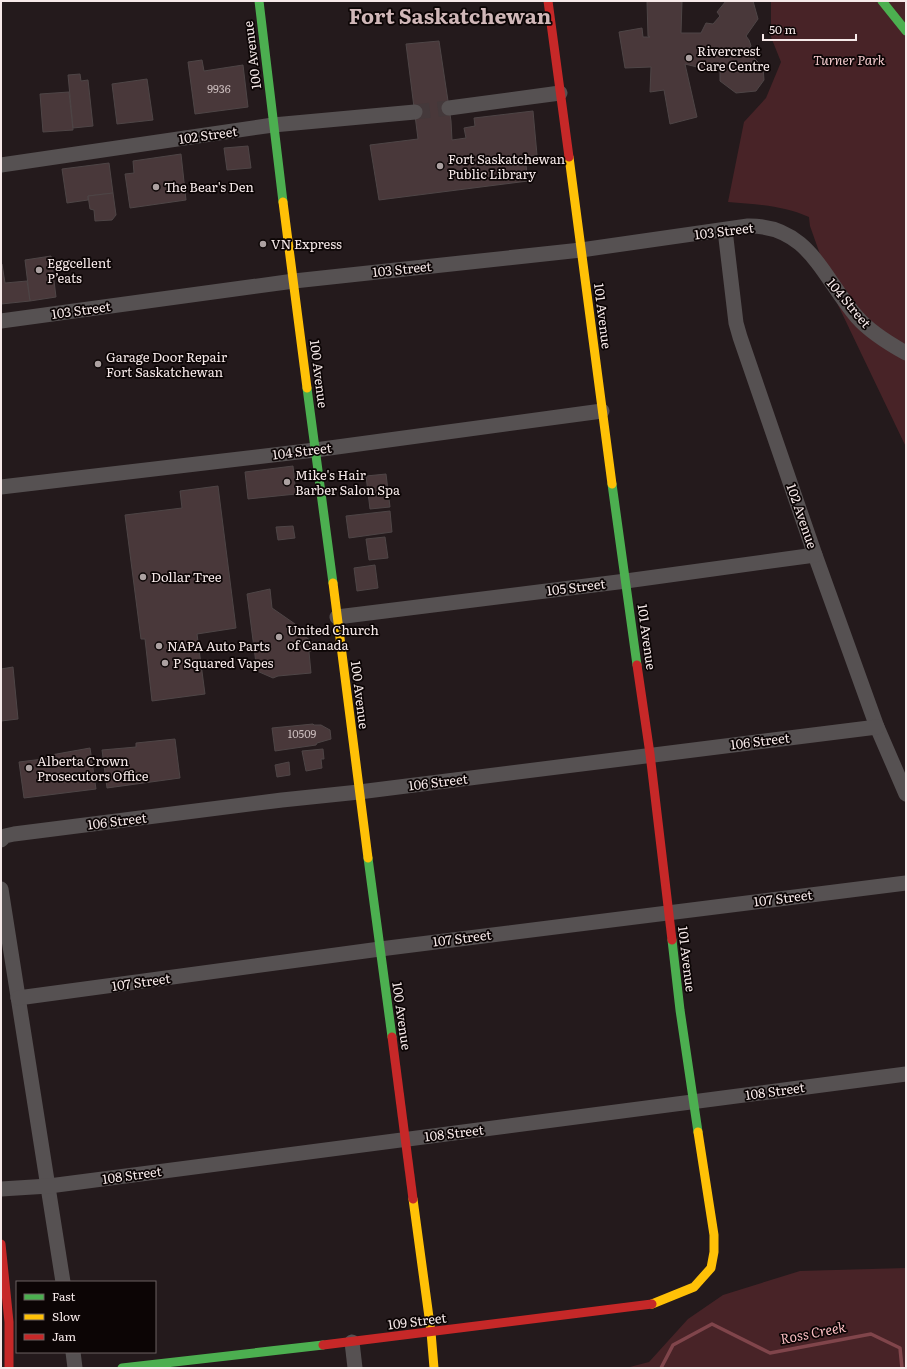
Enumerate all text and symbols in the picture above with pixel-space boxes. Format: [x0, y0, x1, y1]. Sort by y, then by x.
district label: Fort Saskatchewan [349, 0, 552, 30]
scale bar [763, 16, 856, 42]
street label: 100 Avenue [238, 20, 265, 90]
text: 50 m [769, 20, 796, 38]
place label: Rivercrest Care Centre [697, 41, 770, 75]
park label: Turner Park [813, 50, 886, 69]
marker: Rivercrest Care Centre [684, 53, 694, 63]
house number: 9936 [207, 80, 231, 96]
street label: 102 Street [177, 121, 239, 148]
place label: Fort Saskatchewan Public Library [448, 149, 566, 183]
marker: Fort Saskatchewan Public Library [435, 161, 445, 171]
place label: The Bear's Den [164, 177, 254, 196]
marker: The Bear's Den [151, 182, 161, 192]
street label: 103 Street [693, 217, 755, 244]
place label: VN Express [271, 234, 342, 253]
marker: VN Express [258, 239, 268, 249]
place label: Eggcellent P’eats [47, 253, 112, 287]
street label: 103 Street [371, 256, 433, 281]
marker: Eggcellent P’eats [34, 265, 44, 275]
street label: 104 Street [823, 274, 876, 332]
street label: 101 Avenue [590, 282, 617, 350]
street label: 103 Street [50, 296, 112, 323]
street label: 100 Avenue [306, 339, 333, 409]
place label: Garage Door Repair Fort Saskatchewan [106, 347, 228, 381]
marker: Garage Door Repair Fort Saskatchewan [93, 359, 103, 369]
street label: 104 Street [271, 437, 333, 464]
place label: Mike's Hair Barber Salon Spa [295, 465, 400, 499]
marker: Mike's Hair Barber Salon Spa [282, 477, 292, 487]
street label: 102 Avenue [782, 481, 823, 551]
place label: Dollar Tree [151, 567, 222, 586]
marker: Dollar Tree [138, 572, 148, 582]
street label: 105 Street [545, 573, 607, 600]
street label: 101 Avenue [633, 603, 662, 671]
place label: United Church of Canada [287, 620, 379, 654]
marker: United Church of Canada [274, 632, 284, 642]
place label: NAPA Auto Parts [167, 636, 270, 655]
marker: NAPA Auto Parts [154, 641, 164, 651]
place label: P Squared Vapes [173, 653, 273, 672]
marker: P Squared Vapes [160, 658, 170, 668]
street label: 100 Avenue [347, 660, 374, 730]
house number: 10509 [288, 725, 317, 741]
street label: 106 Street [729, 727, 791, 754]
place label: Alberta Crown Prosecutors Office [37, 751, 149, 785]
marker: Alberta Crown Prosecutors Office [24, 763, 34, 773]
street label: 106 Street [407, 768, 469, 795]
street label: 106 Street [86, 807, 148, 834]
street label: 107 Street [752, 884, 814, 911]
street label: 107 Street [431, 924, 493, 951]
street label: 101 Avenue [674, 925, 701, 993]
street label: 107 Street [110, 968, 172, 995]
street label: 100 Avenue [388, 981, 417, 1051]
street label: 108 Street [744, 1077, 807, 1104]
street label: 108 Street [423, 1119, 485, 1146]
street label: 108 Street [101, 1161, 164, 1188]
legend [16, 1281, 156, 1353]
text: Fast [52, 1287, 76, 1305]
text: Slow [52, 1307, 81, 1325]
street label: 109 Street [386, 1307, 448, 1334]
water label: Ross Creek [778, 1316, 848, 1348]
text: Jam [52, 1327, 77, 1345]

